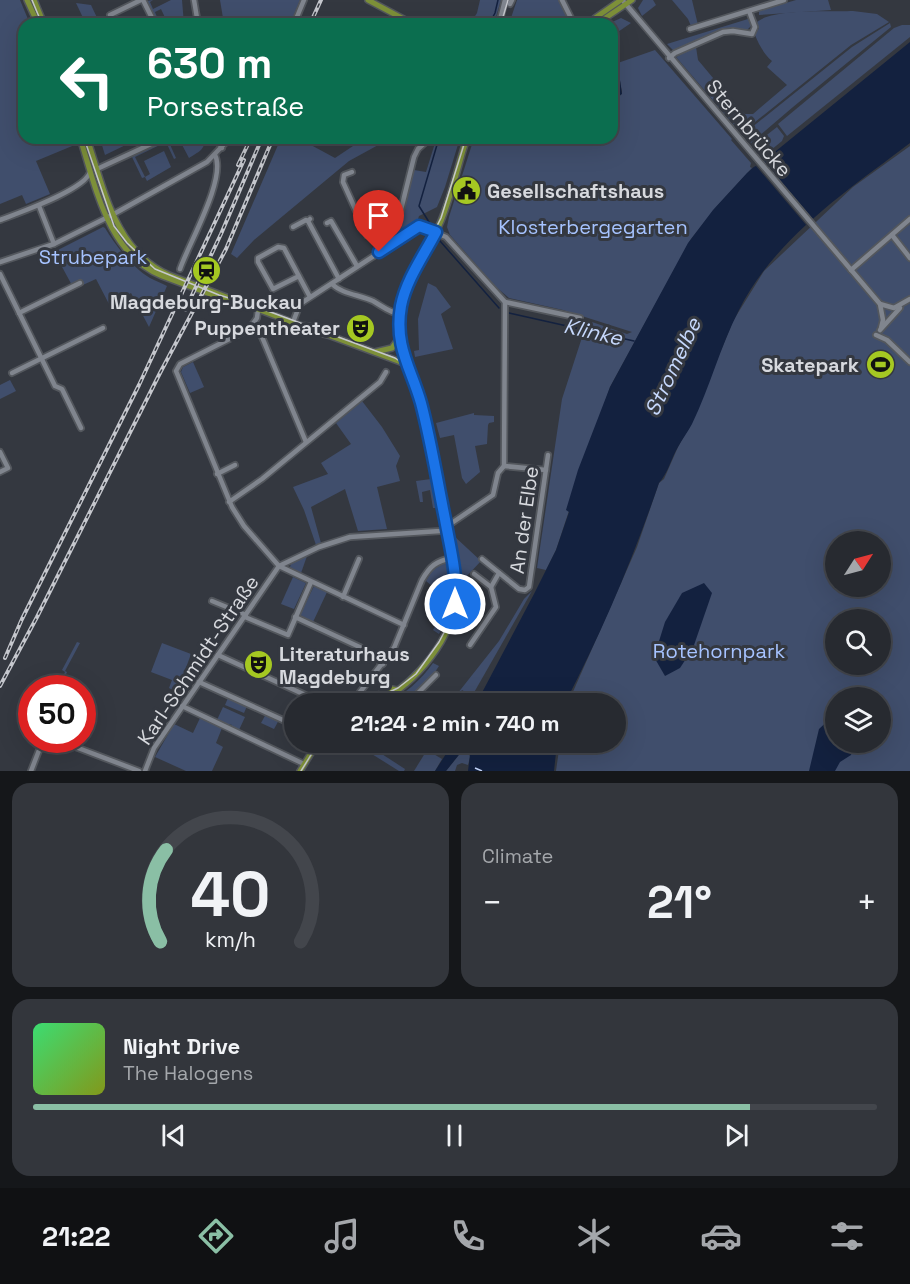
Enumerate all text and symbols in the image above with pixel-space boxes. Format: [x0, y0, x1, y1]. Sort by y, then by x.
text: 630 m [147, 37, 272, 90]
icon: left [48, 42, 126, 120]
street label: Sternbrücke [701, 74, 797, 182]
text: Porsestraße [147, 89, 304, 124]
public building icon: Gesellschaftshaus [450, 175, 482, 207]
place label: Gesellschaftshaus [487, 178, 664, 204]
pin [353, 190, 404, 252]
icon: arrive [362, 199, 395, 232]
park label: Klosterbergegarten [498, 214, 688, 240]
park label: Strubepark [39, 244, 148, 270]
station icon: Magdeburg-Buckau [190, 255, 222, 287]
place label: Magdeburg-Buckau [110, 289, 302, 315]
theatre icon: Puppentheater [345, 312, 377, 344]
water label: Klinke [561, 312, 626, 352]
water label: Stromelbe [638, 312, 708, 420]
place label: Puppentheater [194, 315, 340, 341]
sports icon: Skatepark [864, 349, 896, 381]
place label: Skatepark [761, 352, 859, 378]
street label: An der Elbe [504, 465, 544, 575]
north arrow [825, 531, 891, 597]
map controls [825, 531, 891, 753]
street label: Karl-Schmidt-Straße [132, 570, 264, 750]
position arrow [423, 572, 487, 636]
button: search [825, 609, 891, 675]
park label: Rotehornpark [653, 638, 785, 664]
place label: Literaturhaus Magdeburg [279, 641, 410, 690]
theatre icon: Literaturhaus Magdeburg [242, 649, 274, 681]
speed limit sign: 50 [18, 675, 96, 753]
button: layers [825, 687, 891, 753]
text: 21:24 · 2 min · 740 m [351, 709, 559, 737]
text: Climate [482, 843, 553, 869]
text: 40 [190, 855, 271, 934]
text: 21° [647, 874, 712, 931]
text: − [482, 882, 502, 924]
text: + [857, 882, 877, 924]
text: km/h [205, 926, 256, 953]
text: Night Drive [123, 1032, 240, 1060]
text: The Halogens [123, 1060, 253, 1086]
icon: previous [157, 1119, 190, 1152]
icon: pause [438, 1119, 471, 1152]
icon: next [720, 1119, 753, 1152]
icon: directions [195, 1215, 237, 1257]
icon: music [321, 1215, 363, 1257]
icon: phone [447, 1215, 489, 1257]
icon: climate [573, 1215, 615, 1257]
icon: car [700, 1215, 742, 1257]
icon: filters [826, 1215, 868, 1257]
text: 21:22 [42, 1219, 110, 1254]

